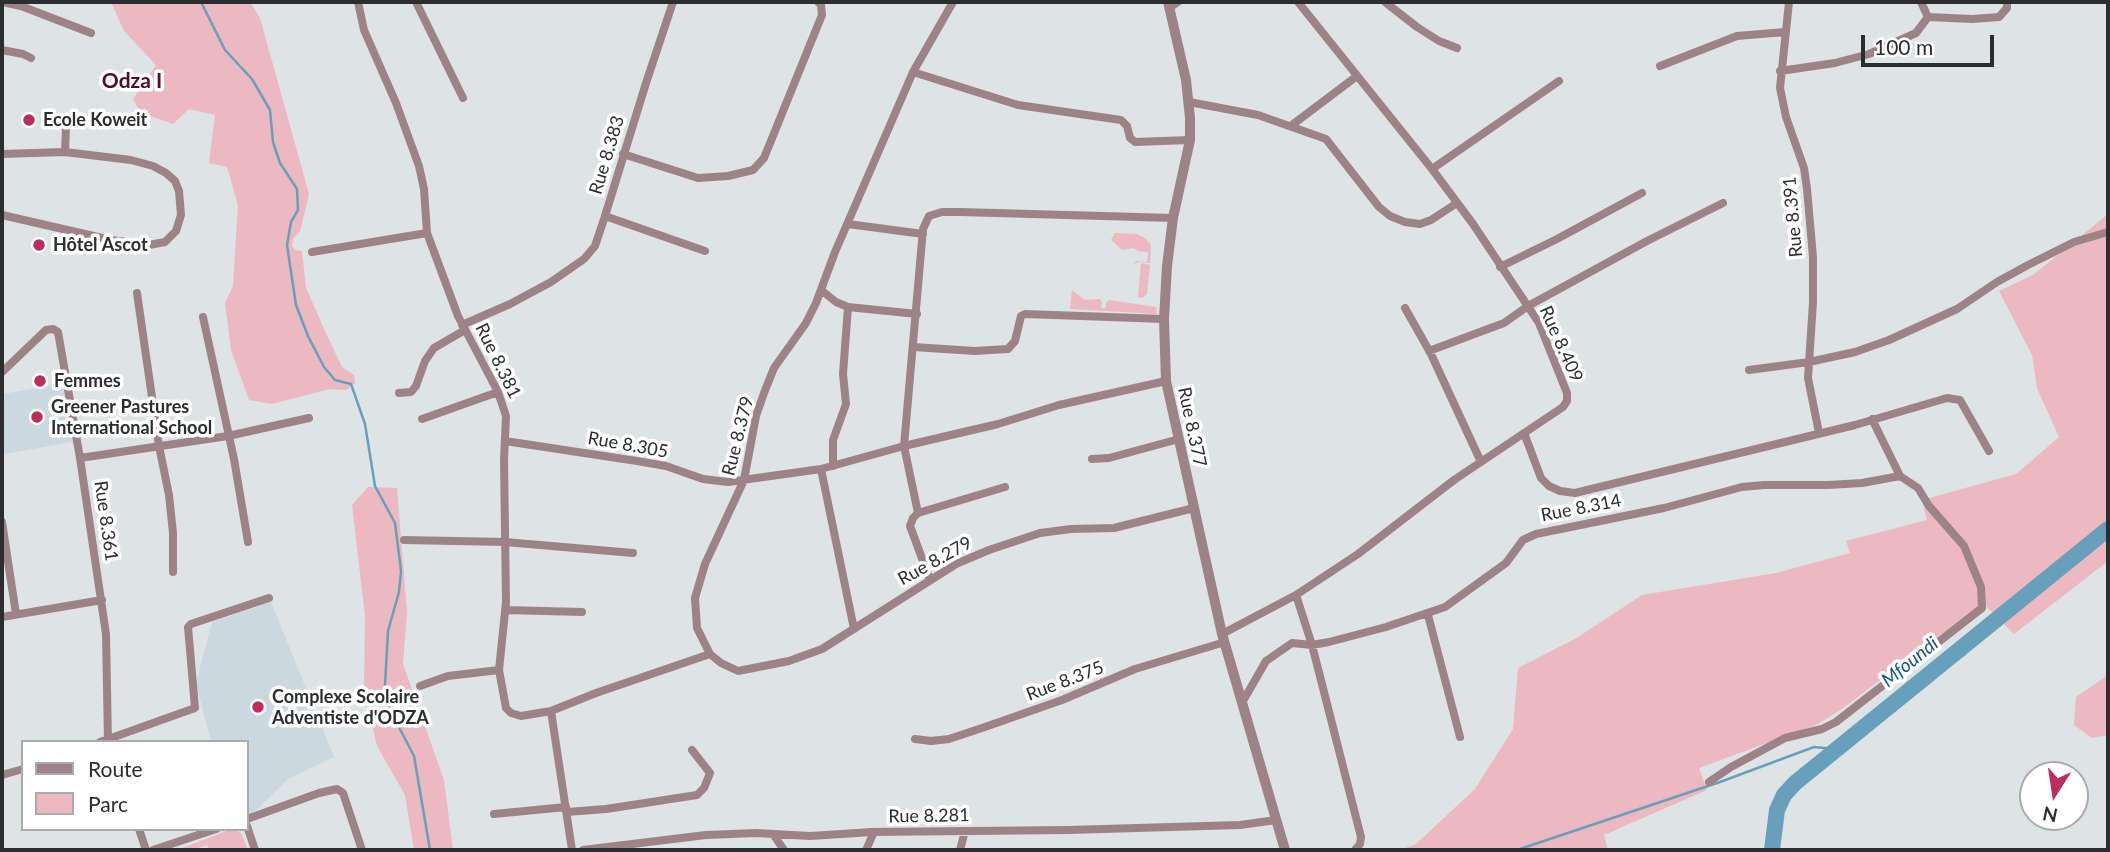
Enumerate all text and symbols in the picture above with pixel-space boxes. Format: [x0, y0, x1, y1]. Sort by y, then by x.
scale bar [1865, 21, 1998, 65]
text: 100 m [1874, 34, 1933, 59]
district label: Odza I [102, 68, 162, 94]
place label: Ecole Koweit [43, 109, 147, 131]
marker: Ecole Koweit [21, 112, 37, 128]
street label: Rue 8.383 [585, 113, 629, 197]
street label: Rue 8.391 [1779, 176, 1807, 258]
place label: Hôtel Ascot [53, 234, 148, 256]
marker: Hôtel Ascot [31, 237, 47, 253]
street label: Rue 8.409 [1535, 303, 1587, 385]
street label: Rue 8.381 [471, 320, 525, 402]
place label: Femmes [54, 370, 121, 392]
marker: Femmes [32, 373, 48, 389]
street label: Rue 8.377 [1173, 385, 1211, 469]
street label: Rue 8.379 [718, 394, 758, 478]
place label: Greener Pastures International School [51, 396, 212, 438]
marker: Greener Pastures International School [29, 409, 45, 425]
street label: Rue 8.305 [586, 427, 670, 463]
street label: Rue 8.361 [90, 479, 122, 563]
street label: Rue 8.314 [1539, 490, 1623, 526]
street label: Rue 8.279 [894, 532, 976, 590]
water label: Mfoundi [1877, 632, 1943, 692]
street label: Rue 8.375 [1023, 656, 1107, 706]
place label: Complexe Scolaire Adventiste d'ODZA [272, 686, 429, 728]
marker: Complexe Scolaire Adventiste d'ODZA [250, 699, 266, 715]
legend [21, 740, 248, 831]
text: Route [88, 756, 143, 781]
north arrow [2019, 761, 2089, 831]
text: Parc [88, 791, 128, 816]
text: N [2040, 802, 2060, 828]
street label: Rue 8.281 [888, 804, 970, 828]

